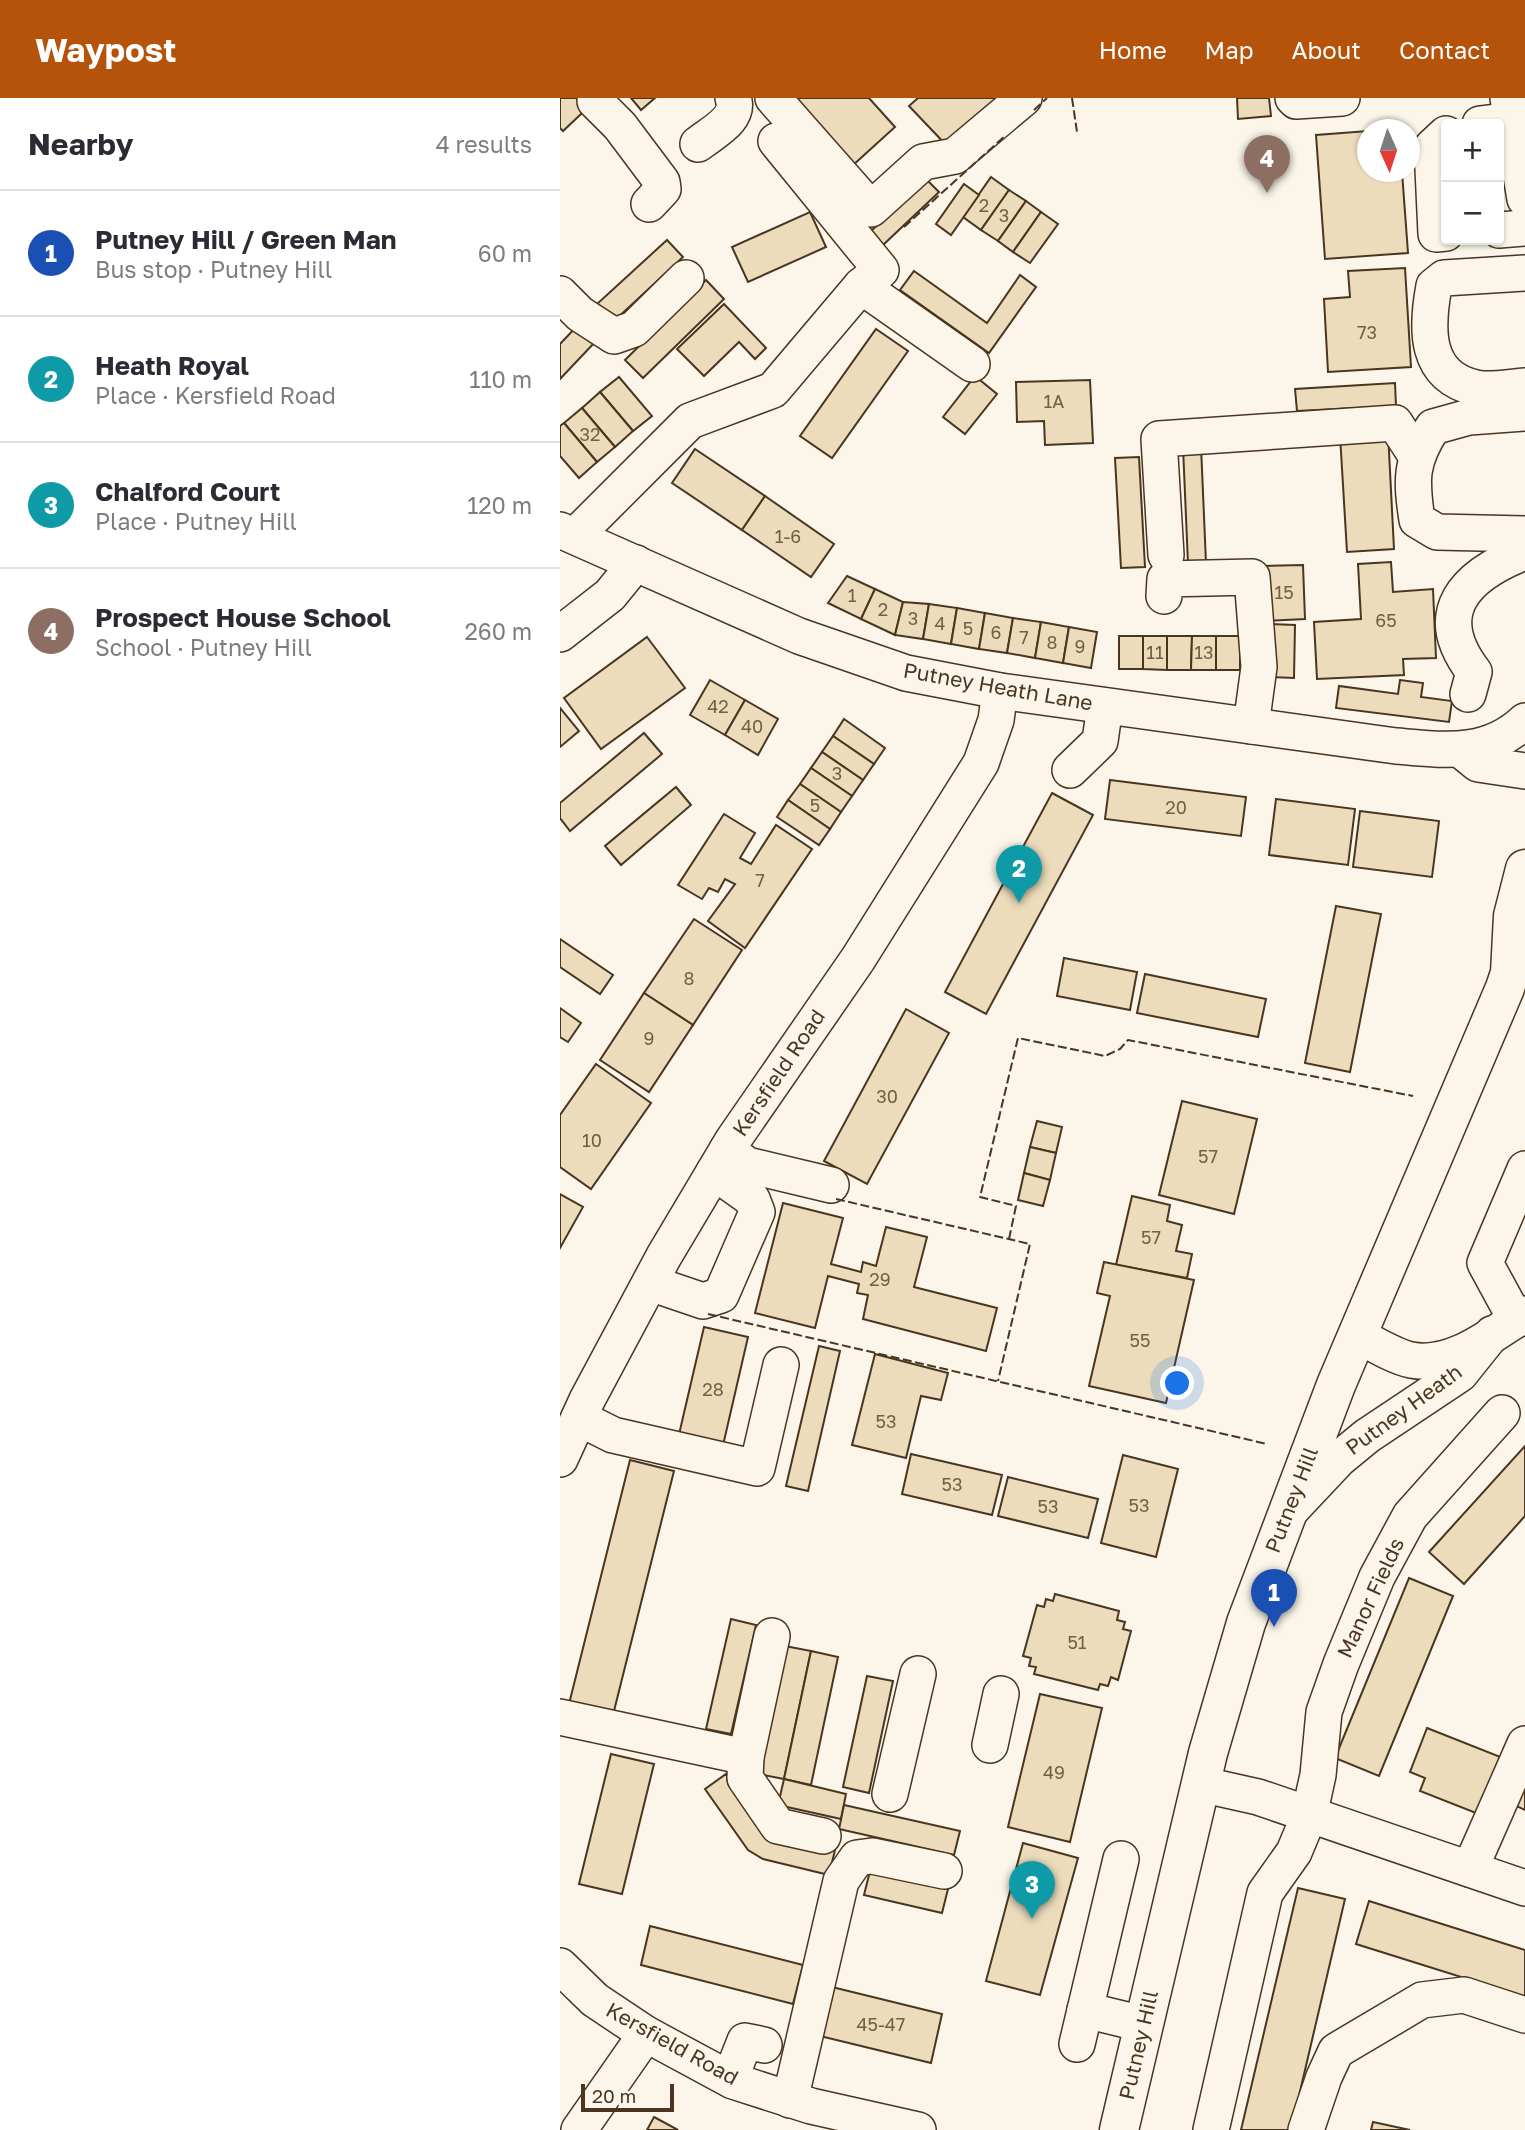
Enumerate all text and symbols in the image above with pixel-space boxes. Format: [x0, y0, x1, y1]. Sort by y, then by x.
text: Waypost [35, 30, 176, 69]
text: Home [1099, 35, 1167, 64]
text: Map [1205, 35, 1254, 64]
text: About [1292, 35, 1361, 64]
text: Contact [1399, 35, 1490, 64]
north arrow [1357, 119, 1420, 182]
map controls [1441, 119, 1504, 245]
button: + [1441, 119, 1504, 182]
text: Nearby [28, 126, 133, 162]
text: 4 results [436, 130, 532, 158]
pin: 4 [1244, 135, 1290, 193]
button: − [1441, 182, 1504, 245]
house number: 2 [979, 194, 989, 216]
house number: 3 [999, 204, 1009, 226]
text: Putney Hill / Green Man [95, 224, 396, 255]
text: 1 [45, 239, 57, 267]
text: 60 m [478, 239, 532, 267]
text: Bus stop · Putney Hill [95, 255, 332, 283]
house number: 73 [1357, 321, 1377, 343]
text: Heath Royal [95, 350, 249, 381]
text: 2 [44, 365, 58, 393]
text: 110 m [469, 365, 532, 393]
text: Place · Kersfield Road [95, 381, 336, 409]
house number: 1A [1044, 390, 1064, 412]
house number: 32 [580, 423, 600, 445]
text: Chalford Court [95, 476, 280, 507]
text: 3 [44, 491, 58, 519]
text: 120 m [467, 491, 532, 519]
text: Place · Putney Hill [95, 507, 297, 535]
house number: 1-6 [775, 525, 801, 547]
house number: 15 [1274, 581, 1294, 603]
house number: 1 [848, 584, 857, 606]
house number: 2 [878, 598, 888, 620]
text: Prospect House School [95, 602, 391, 633]
house number: 3 [908, 607, 918, 629]
house number: 65 [1375, 609, 1397, 631]
house number: 4 [935, 612, 946, 634]
text: 4 [44, 617, 58, 645]
text: 260 m [464, 617, 532, 645]
house number: 5 [963, 617, 973, 639]
house number: 6 [991, 621, 1001, 643]
house number: 7 [1019, 626, 1029, 648]
house number: 8 [1047, 631, 1057, 653]
text: School · Putney Hill [95, 633, 312, 661]
house number: 9 [1075, 635, 1085, 657]
house number: 11 [1146, 641, 1164, 663]
house number: 13 [1194, 641, 1214, 663]
street label: Putney Heath Lane [901, 657, 1095, 715]
house number: 42 [707, 695, 729, 717]
house number: 40 [741, 715, 763, 737]
house number: 3 [832, 762, 842, 784]
house number: 5 [810, 794, 820, 816]
house number: 20 [1165, 796, 1187, 818]
pin: 2 [996, 845, 1042, 903]
house number: 7 [755, 869, 765, 891]
house number: 8 [684, 967, 694, 989]
street label: Kersfield Road [726, 1004, 830, 1141]
house number: 9 [644, 1027, 654, 1049]
house number: 30 [876, 1085, 898, 1107]
house number: 10 [582, 1129, 602, 1151]
house number: 57 [1198, 1145, 1218, 1167]
house number: 57 [1141, 1226, 1161, 1248]
house number: 29 [869, 1268, 891, 1290]
house number: 55 [1130, 1329, 1150, 1351]
street label: Putney Heath [1340, 1358, 1467, 1460]
your location [1160, 1366, 1194, 1400]
house number: 28 [702, 1378, 724, 1400]
house number: 53 [876, 1410, 896, 1432]
street label: Putney Hill [1259, 1443, 1323, 1556]
house number: 53 [942, 1473, 962, 1495]
house number: 53 [1129, 1494, 1149, 1516]
house number: 53 [1038, 1495, 1058, 1517]
street label: Manor Fields [1331, 1533, 1409, 1662]
pin: 1 [1251, 1569, 1297, 1627]
house number: 51 [1067, 1631, 1087, 1653]
house number: 49 [1043, 1761, 1065, 1783]
pin: 3 [1009, 1861, 1055, 1919]
street label: Putney Hill [1113, 1987, 1163, 2102]
street label: Kersfield Road [602, 1996, 743, 2090]
house number: 45-47 [857, 2013, 905, 2035]
scale bar [581, 2081, 674, 2113]
text: 20 m [592, 2084, 636, 2107]

